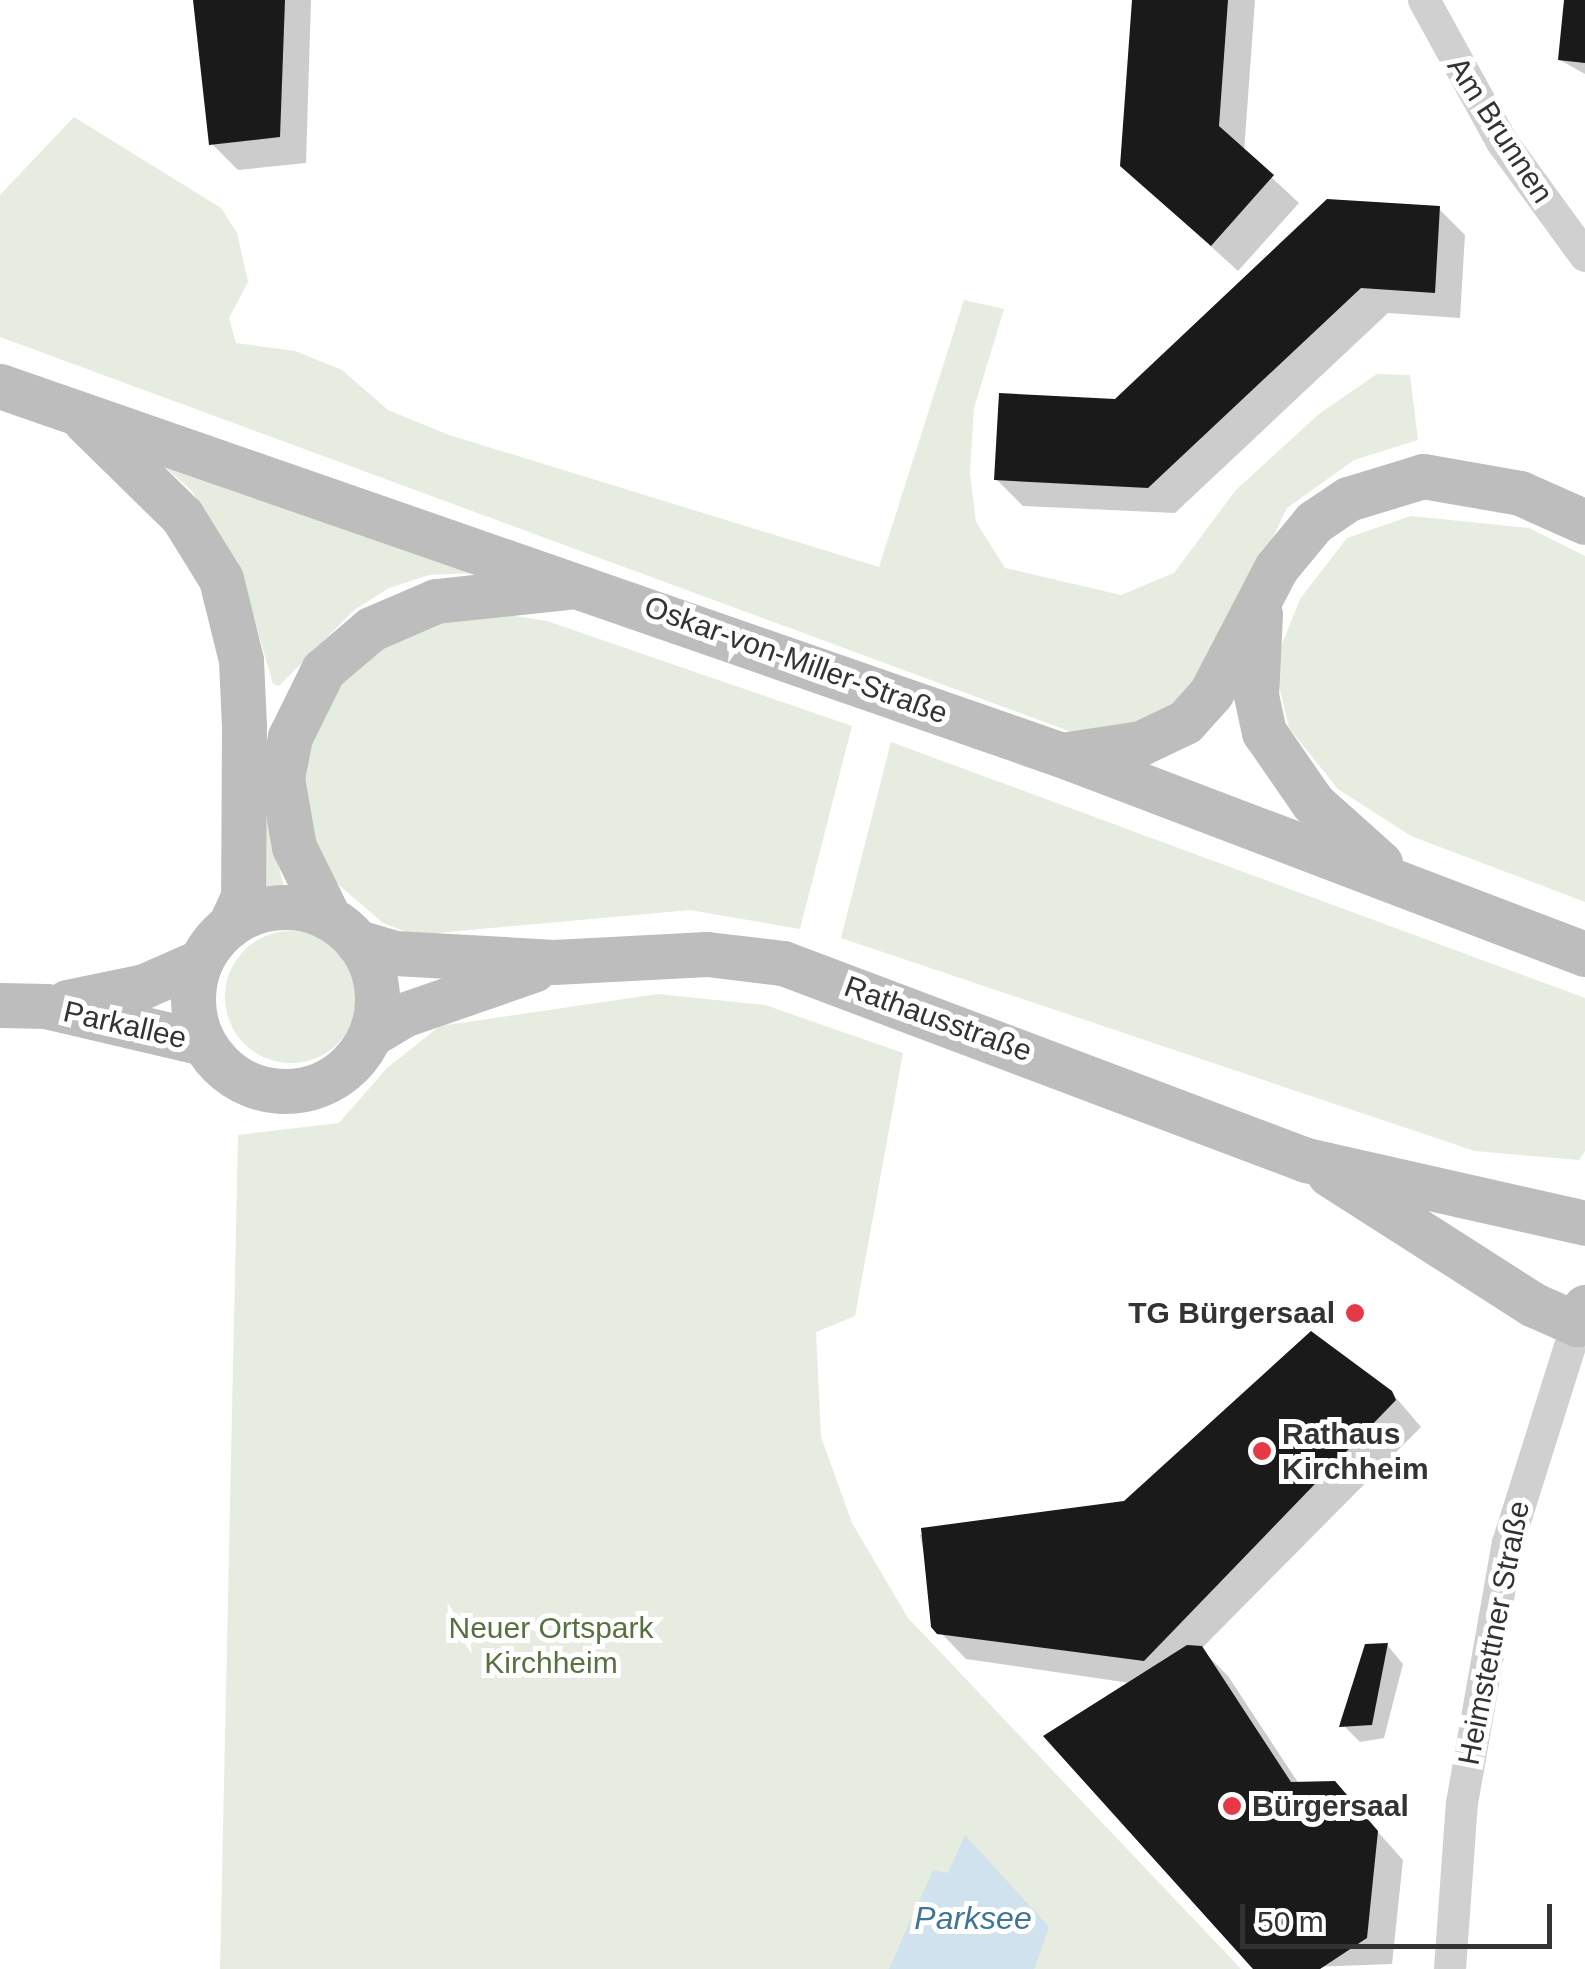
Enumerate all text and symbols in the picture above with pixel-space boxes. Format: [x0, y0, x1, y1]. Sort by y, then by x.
street label: Am Brunnen [1439, 50, 1561, 210]
street label: Oskar-von-Miller-Straße [639, 588, 953, 732]
street label: Rathausstraße [839, 968, 1037, 1070]
street label: Parkallee [60, 993, 190, 1057]
place label: TG Bürgersaal [1128, 1295, 1335, 1331]
marker: TG Bürgersaal [1344, 1302, 1366, 1324]
place label: Rathaus Kirchheim [1282, 1416, 1429, 1486]
marker: Rathaus Kirchheim [1251, 1440, 1273, 1462]
street label: Heimstettner Straße [1451, 1498, 1537, 1768]
park label: Neuer Ortspark Kirchheim [448, 1610, 654, 1680]
place label: Bürgersaal [1252, 1788, 1409, 1824]
marker: Bürgersaal [1221, 1795, 1243, 1817]
scale bar [1245, 1884, 1558, 1946]
water label: Parksee [914, 1899, 1032, 1937]
text: 50 m [1257, 1905, 1324, 1938]

